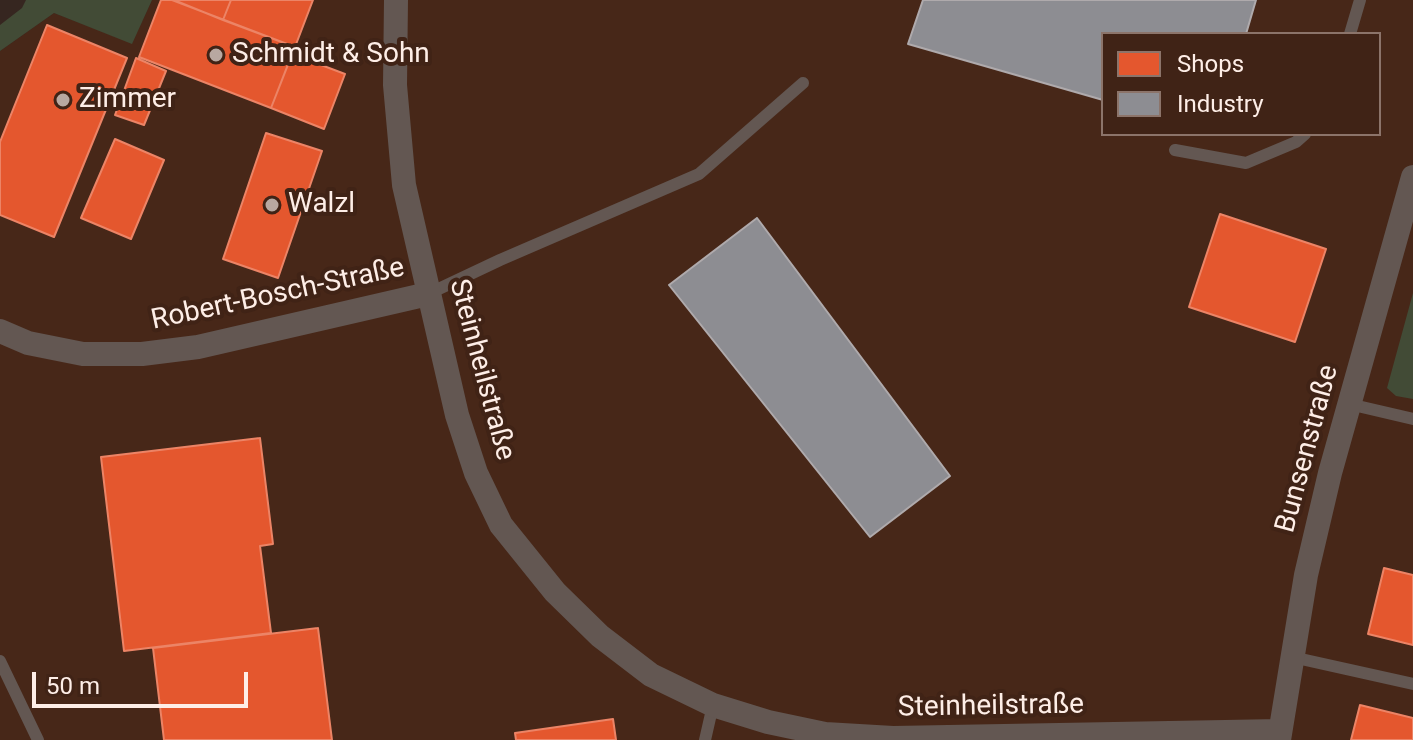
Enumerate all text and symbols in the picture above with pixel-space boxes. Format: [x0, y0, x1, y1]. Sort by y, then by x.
legend [1101, 32, 1381, 136]
place label: Schmidt & Sohn [232, 38, 430, 72]
marker: Schmidt & Sohn [207, 46, 225, 64]
text: Shops [1177, 50, 1244, 78]
place label: Zimmer [79, 83, 176, 117]
text: Industry [1177, 90, 1263, 118]
marker: Zimmer [54, 91, 72, 109]
place label: Walzl [288, 188, 355, 222]
marker: Walzl [263, 196, 281, 214]
street label: Robert-Bosch-Straße [148, 252, 408, 338]
street label: Steinheilstraße [441, 276, 521, 464]
street label: Bunsenstraße [1269, 361, 1347, 537]
scale bar [36, 656, 252, 706]
text: 50 m [46, 672, 100, 700]
street label: Steinheilstraße [898, 689, 1084, 725]

